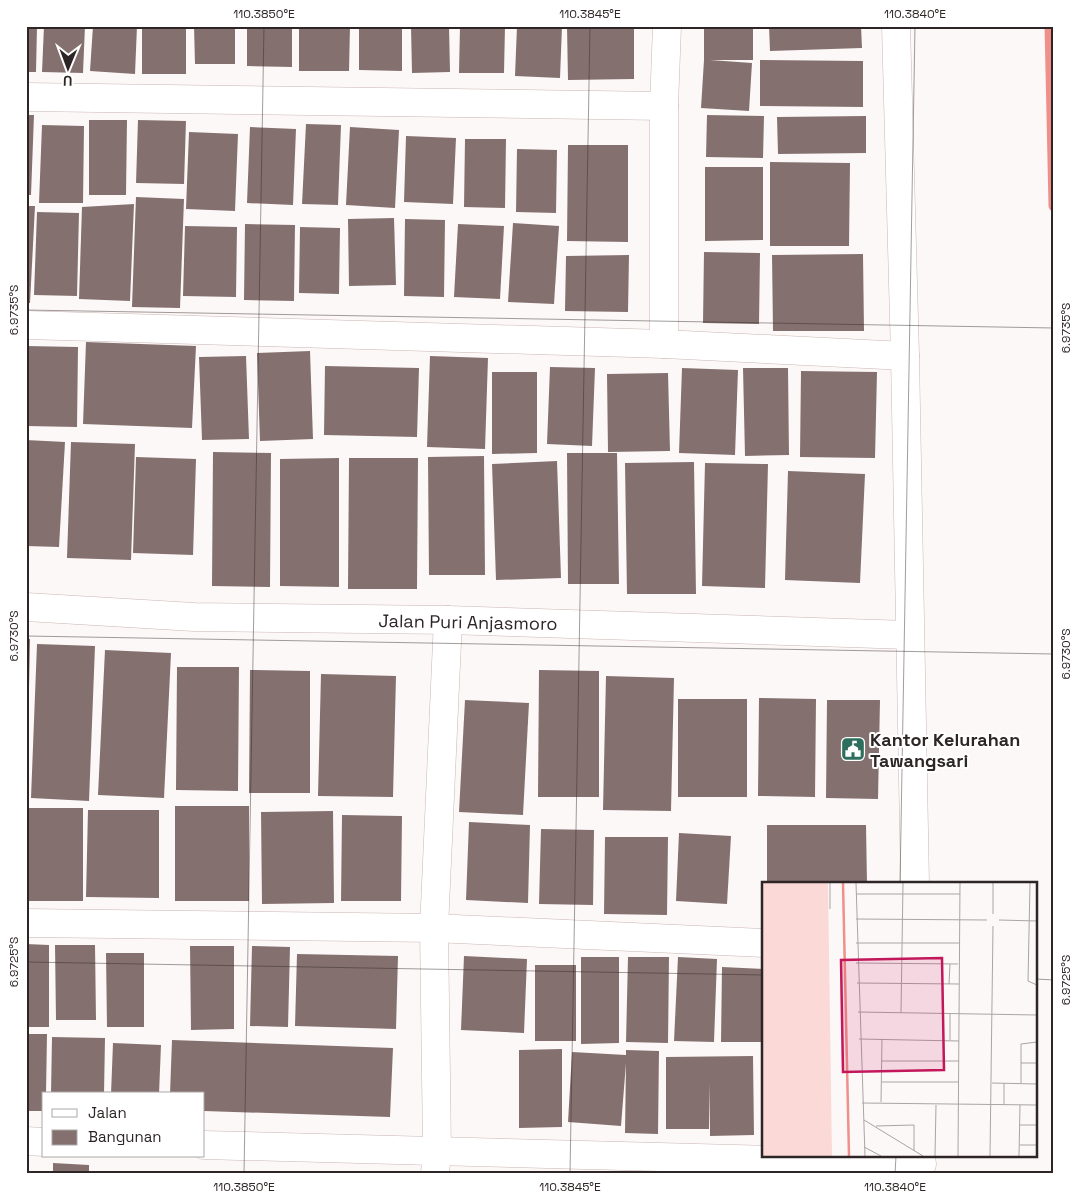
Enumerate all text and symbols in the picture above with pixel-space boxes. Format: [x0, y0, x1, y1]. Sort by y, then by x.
text: 110.3850°E [233, 6, 295, 22]
text: 110.3845°E [559, 6, 621, 22]
text: 110.3840°E [884, 6, 946, 22]
north arrow [42, 42, 92, 92]
text: U [63, 72, 73, 90]
text: 6.9735°S [6, 285, 22, 335]
text: 6.9735°S [1058, 303, 1074, 353]
street label: Jalan Puri Anjasmoro [378, 609, 558, 635]
text: 6.9730°S [6, 610, 22, 662]
text: 6.9730°S [1058, 628, 1074, 680]
place label: Kantor Kelurahan Tawangsari [870, 728, 1020, 772]
public building icon: Kantor Kelurahan Tawangsari [840, 736, 866, 762]
inset map [762, 882, 1038, 1158]
text: 6.9725°S [6, 937, 22, 987]
text: 6.9725°S [1058, 955, 1074, 1005]
legend [42, 1092, 205, 1158]
text: Jalan [88, 1103, 127, 1122]
text: Bangunan [88, 1127, 162, 1146]
text: 110.3850°E [213, 1179, 275, 1195]
text: 110.3845°E [539, 1179, 601, 1195]
text: 110.3840°E [864, 1179, 926, 1195]

